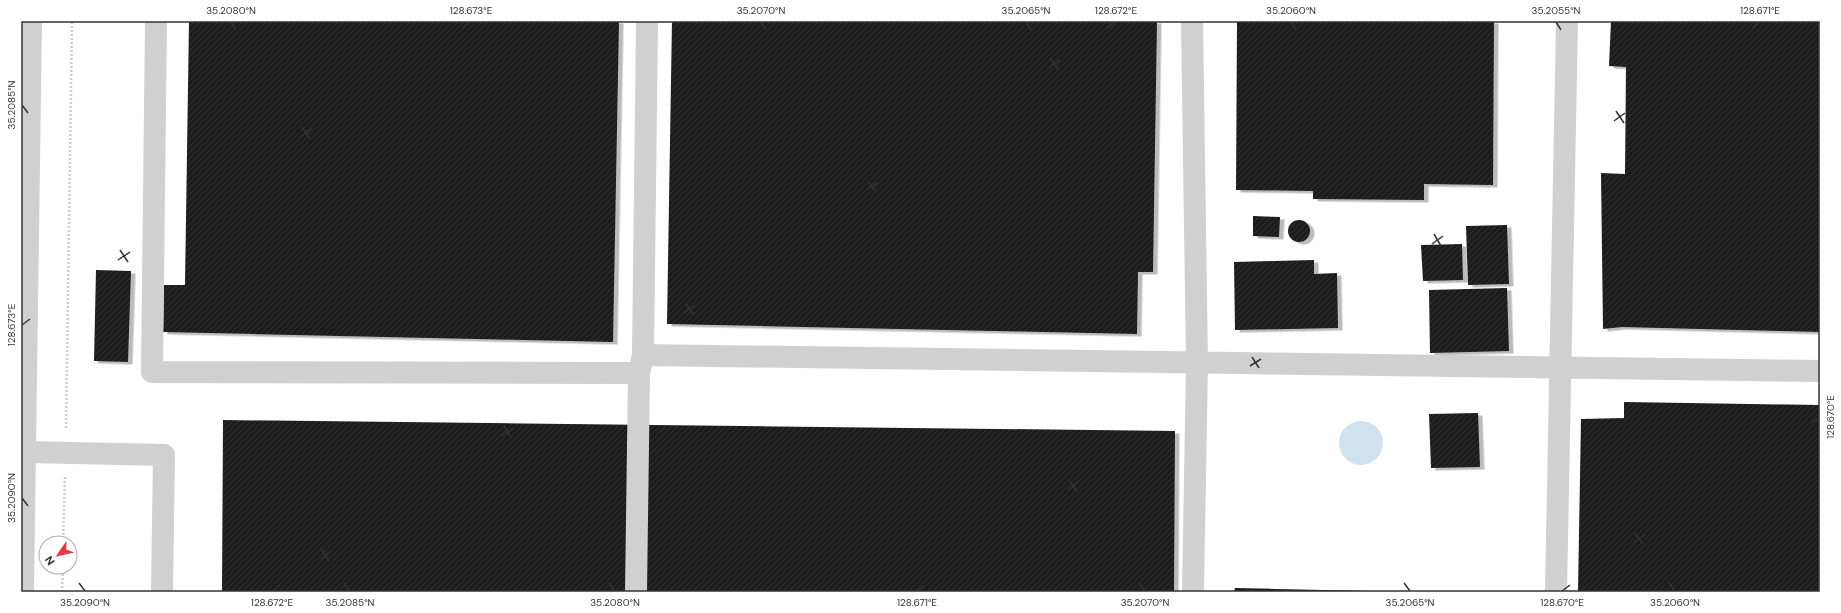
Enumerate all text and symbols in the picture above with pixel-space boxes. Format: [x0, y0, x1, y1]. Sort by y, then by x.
text: 35.2080°N [206, 4, 256, 17]
text: 128.673°E [450, 4, 493, 17]
text: 35.2070°N [737, 4, 785, 17]
text: 35.2065°N [1001, 4, 1051, 17]
text: 128.672°E [1095, 4, 1138, 17]
text: 35.2060°N [1266, 4, 1316, 17]
text: 35.2055°N [1531, 4, 1581, 17]
text: 128.671°E [1740, 4, 1780, 17]
text: 35.2085°N [5, 80, 18, 130]
text: 128.673°E [5, 303, 18, 346]
text: 128.670°E [1824, 395, 1837, 439]
text: 35.2090°N [5, 473, 18, 523]
north arrow [38, 535, 78, 575]
text: N [42, 553, 58, 568]
text: 35.2090°N [60, 596, 110, 609]
text: 128.672°E [251, 596, 294, 609]
text: 35.2085°N [325, 596, 375, 609]
text: 35.2080°N [590, 596, 640, 609]
text: 128.671°E [897, 596, 937, 609]
text: 35.2070°N [1121, 596, 1169, 609]
text: 35.2065°N [1385, 596, 1435, 609]
text: 128.670°E [1540, 596, 1584, 609]
text: 35.2060°N [1650, 596, 1700, 609]

